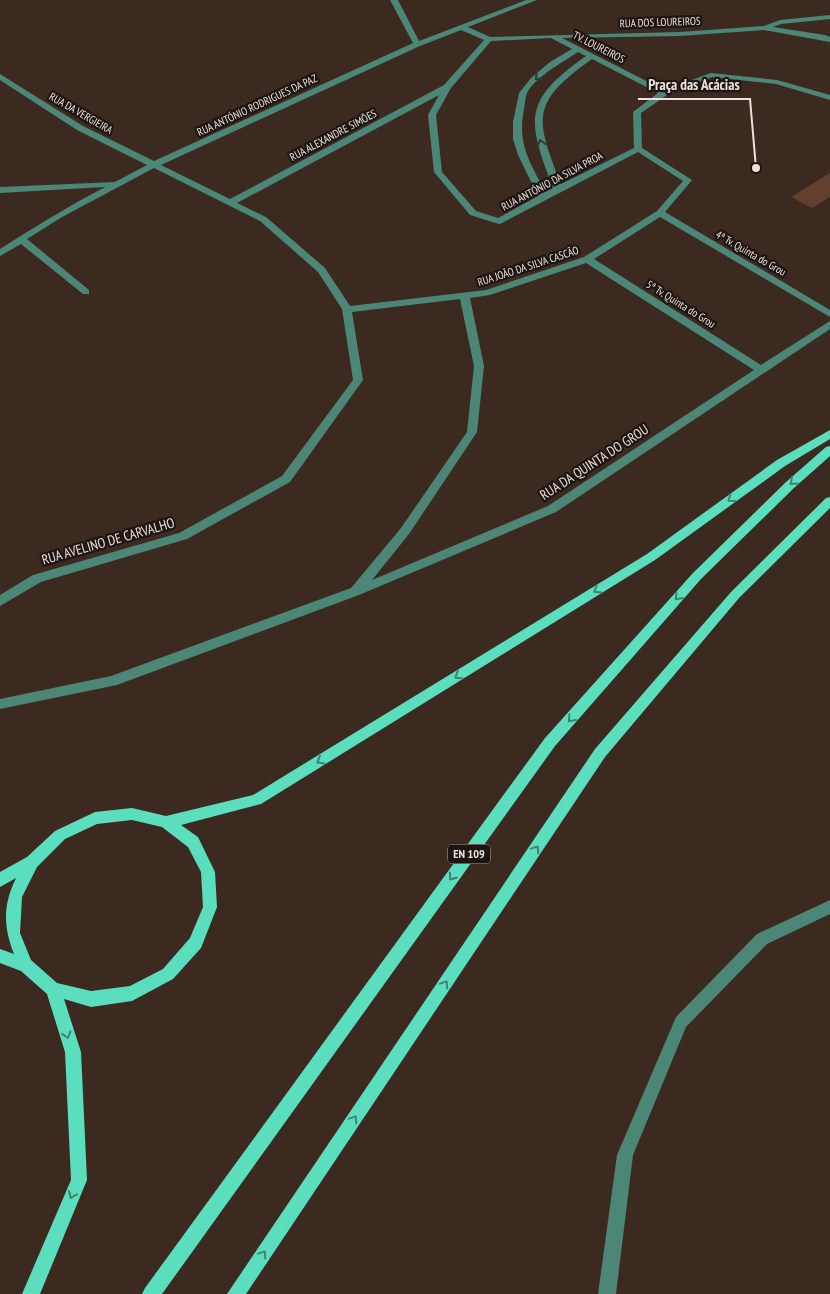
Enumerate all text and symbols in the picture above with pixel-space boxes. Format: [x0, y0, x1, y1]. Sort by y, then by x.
street label: RUA DOS LOUREIROS [619, 14, 701, 30]
street label: TV. LOUREIROS [571, 28, 628, 66]
callout: Praça das Acácias [638, 69, 750, 99]
street label: RUA ANTÓNIO RODRIGUES DA PAZ [195, 71, 319, 139]
one-way arrow [535, 71, 544, 80]
text: Praça das Acácias [648, 75, 740, 94]
street label: RUA DA VERGIEIRA [47, 89, 116, 137]
street label: RUA ALEXANDRE SIMÕES [287, 106, 379, 164]
one-way arrow [537, 139, 547, 148]
street label: RUA ANTÓNIO DA SILVA PROA [499, 148, 606, 214]
street label: 4ª Tv. Quinta do Grou [713, 227, 789, 279]
street label: RUA JOÃO DA SILVA CASCÃO [475, 243, 581, 289]
street label: 5ª Tv. Quinta do Grou [644, 277, 718, 331]
street label: RUA DA QUINTA DO GROU [536, 420, 652, 504]
one-way arrow [790, 476, 799, 485]
one-way arrow [727, 493, 737, 502]
street label: RUA AVELINO DE CARVALHO [40, 513, 177, 569]
one-way arrow [593, 584, 602, 594]
one-way arrow [676, 591, 684, 600]
one-way arrow [455, 669, 464, 679]
one-way arrow [567, 713, 576, 722]
one-way arrow [316, 754, 325, 764]
road number: EN 109 [448, 844, 490, 864]
one-way arrow [530, 846, 539, 855]
one-way arrow [450, 871, 458, 880]
one-way arrow [439, 980, 448, 990]
one-way arrow [62, 1031, 72, 1039]
one-way arrow [348, 1115, 357, 1125]
one-way arrow [68, 1191, 78, 1199]
one-way arrow [257, 1250, 266, 1259]

